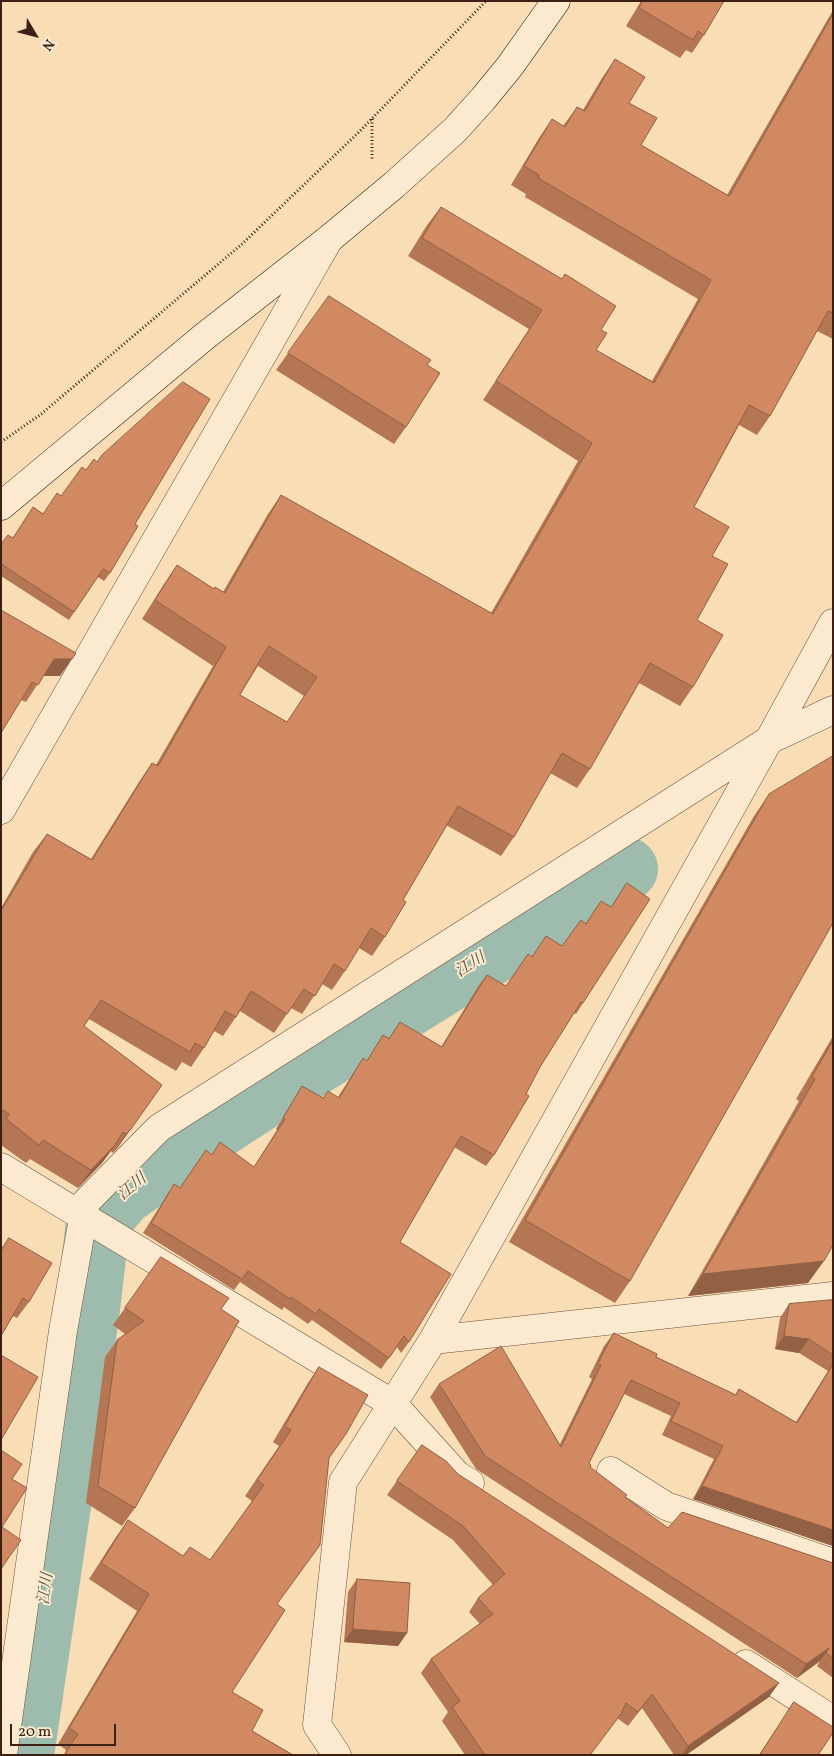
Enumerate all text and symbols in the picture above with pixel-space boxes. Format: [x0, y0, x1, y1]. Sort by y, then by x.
north arrow [10, 10, 60, 60]
text: N [37, 35, 58, 54]
water label: 江川 [452, 949, 490, 983]
water label: 江川 [115, 1170, 151, 1206]
water label: 江川 [35, 1572, 59, 1606]
scale bar [12, 1714, 119, 1746]
text: 20 m [18, 1722, 51, 1743]

